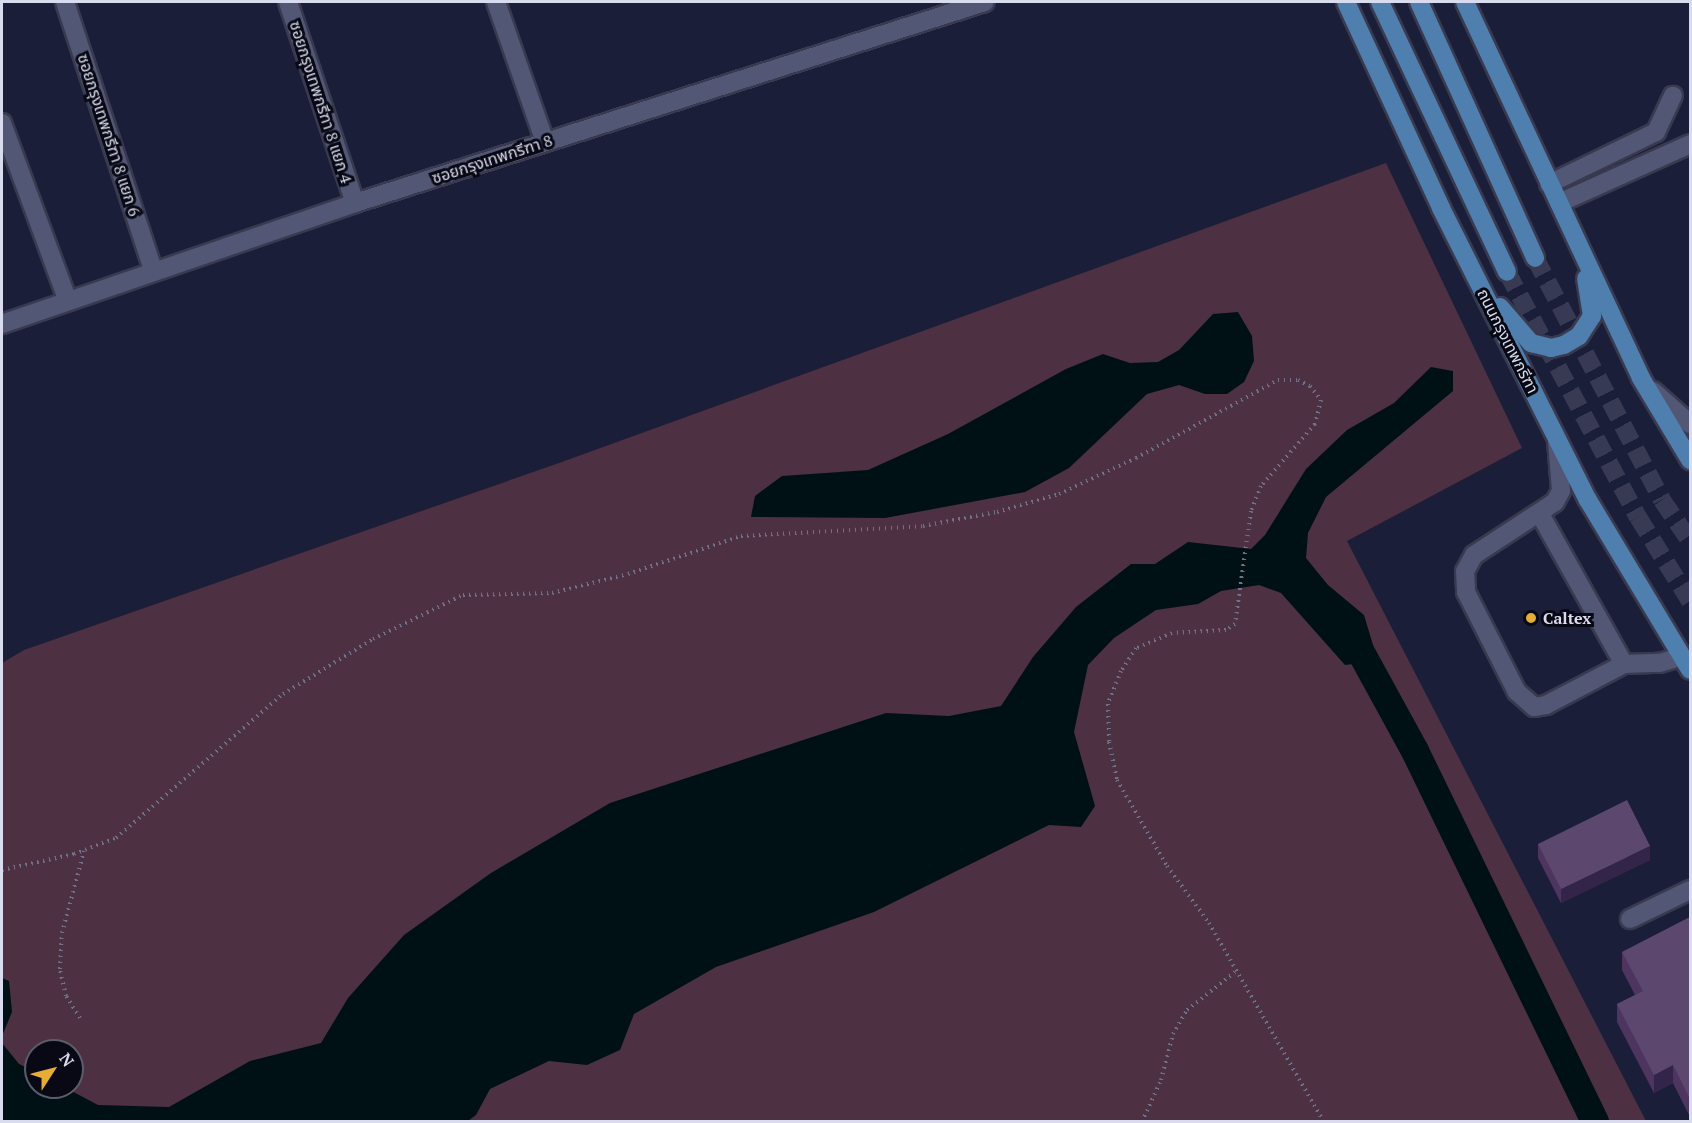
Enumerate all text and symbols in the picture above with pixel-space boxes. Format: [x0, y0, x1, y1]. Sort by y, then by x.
street label: ซอยกรุงเทพกรีฑา 8 แยก 4 [286, 18, 356, 186]
street label: ซอยกรุงเทพกรีฑา 8 แยก 6 [74, 51, 144, 219]
street label: ซอยกรุงเทพกรีฑา 8 [429, 130, 555, 188]
street label: ถนนกรุงเทพกรีฑา [1473, 286, 1543, 396]
place label: Caltex [1543, 608, 1591, 628]
marker: Caltex [1524, 611, 1538, 625]
north arrow [24, 1039, 84, 1099]
text: N [54, 1048, 79, 1071]

